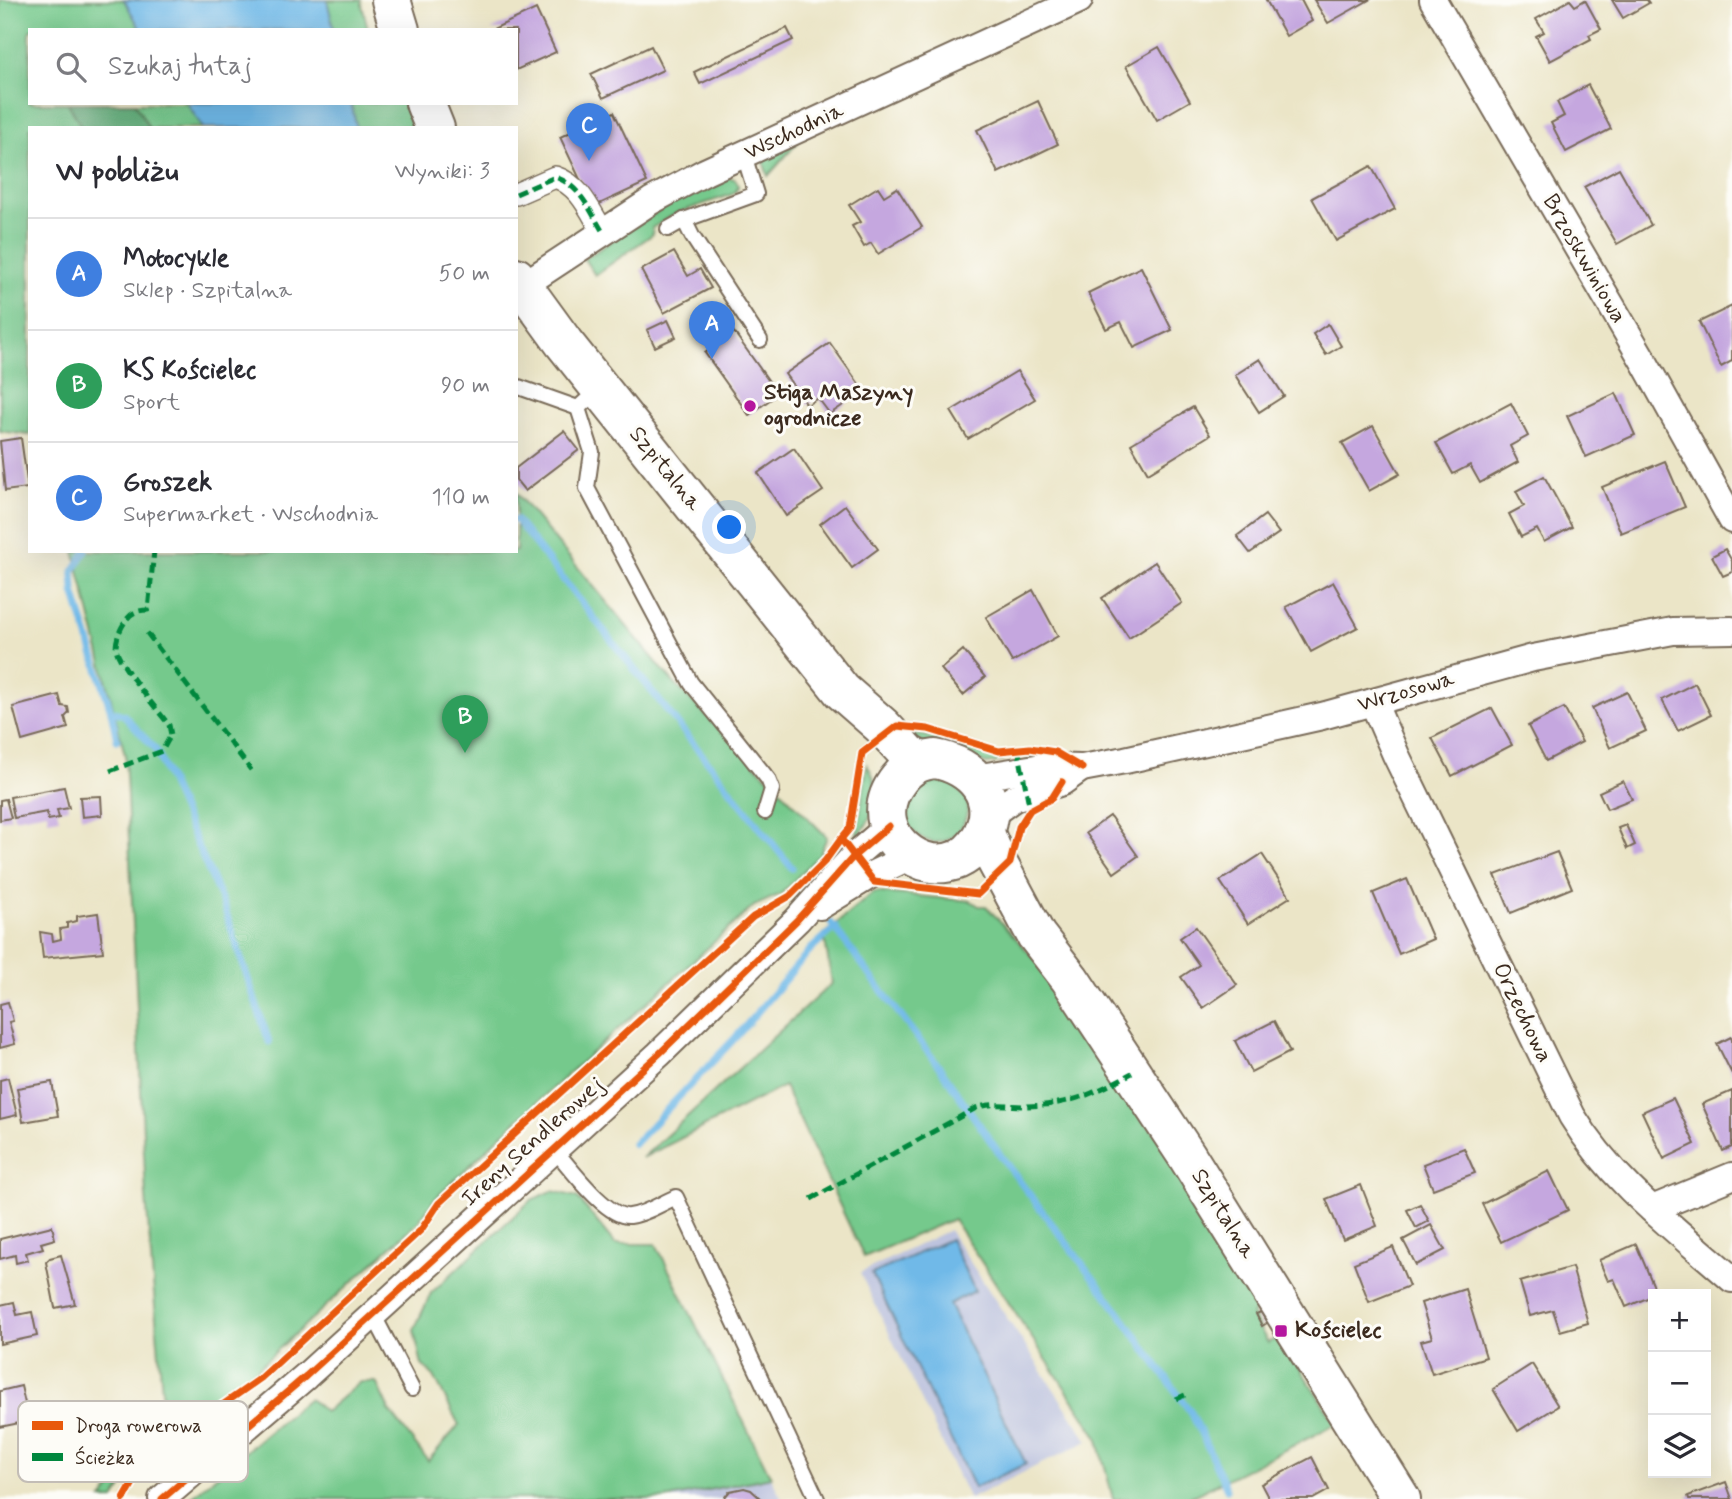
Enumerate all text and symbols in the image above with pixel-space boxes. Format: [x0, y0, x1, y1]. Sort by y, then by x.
search box [28, 28, 518, 105]
icon: search [52, 48, 90, 86]
text: Szukaj tutaj [108, 50, 252, 84]
street label: Wschodnia [740, 96, 849, 168]
pin: C [566, 103, 612, 161]
text: W pobliżu [56, 152, 179, 191]
text: Wyniki: 3 [394, 157, 490, 187]
street label: Brzoskwiniowa [1535, 189, 1633, 329]
text: Motocykle [123, 242, 229, 276]
text: A [71, 259, 87, 289]
text: 50 m [439, 259, 490, 289]
text: Sklep · Szpitalna [123, 276, 292, 306]
pin: A [689, 301, 735, 359]
text: KS Kościelec [123, 354, 256, 388]
text: B [72, 371, 86, 401]
text: 90 m [441, 371, 490, 401]
place label: Stiga Maszyny ogrodnicze [764, 378, 913, 434]
text: Sport [123, 388, 180, 418]
marker: Stiga Maszyny ogrodnicze [742, 398, 758, 414]
street label: Szpitalna [622, 420, 708, 518]
text: Groszek [123, 466, 212, 500]
text: C [71, 483, 87, 513]
text: 110 m [431, 483, 490, 513]
text: Supermarket · Wschodnia [123, 500, 378, 530]
your location [712, 510, 746, 544]
street label: Wrzosowa [1354, 664, 1458, 720]
pin: B [442, 695, 488, 753]
street label: Orzechowa [1485, 958, 1559, 1068]
street label: Ireny Sendlerowej [455, 1070, 611, 1214]
street label: Szpitalna [1184, 1163, 1262, 1265]
map controls [1648, 1289, 1711, 1478]
button: + [1648, 1289, 1711, 1352]
place label: Kościelec [1295, 1316, 1382, 1346]
marker: Kościelec [1273, 1323, 1289, 1339]
button: − [1648, 1352, 1711, 1415]
legend [18, 1401, 248, 1482]
text: Droga rowerowa [75, 1414, 202, 1440]
button: layers [1648, 1415, 1711, 1478]
text: Ścieżka [75, 1445, 135, 1471]

